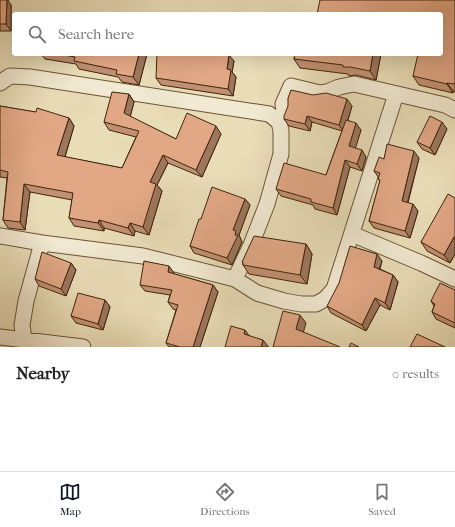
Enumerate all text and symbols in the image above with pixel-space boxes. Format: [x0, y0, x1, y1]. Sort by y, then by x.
search box [12, 12, 443, 56]
icon: search [26, 23, 48, 45]
text: Search here [58, 25, 134, 43]
text: Nearby [16, 363, 70, 383]
text: 0 results [392, 366, 439, 381]
tab: Map [59, 481, 81, 518]
tab: Directions [200, 481, 250, 518]
tab: Saved [368, 481, 396, 518]

